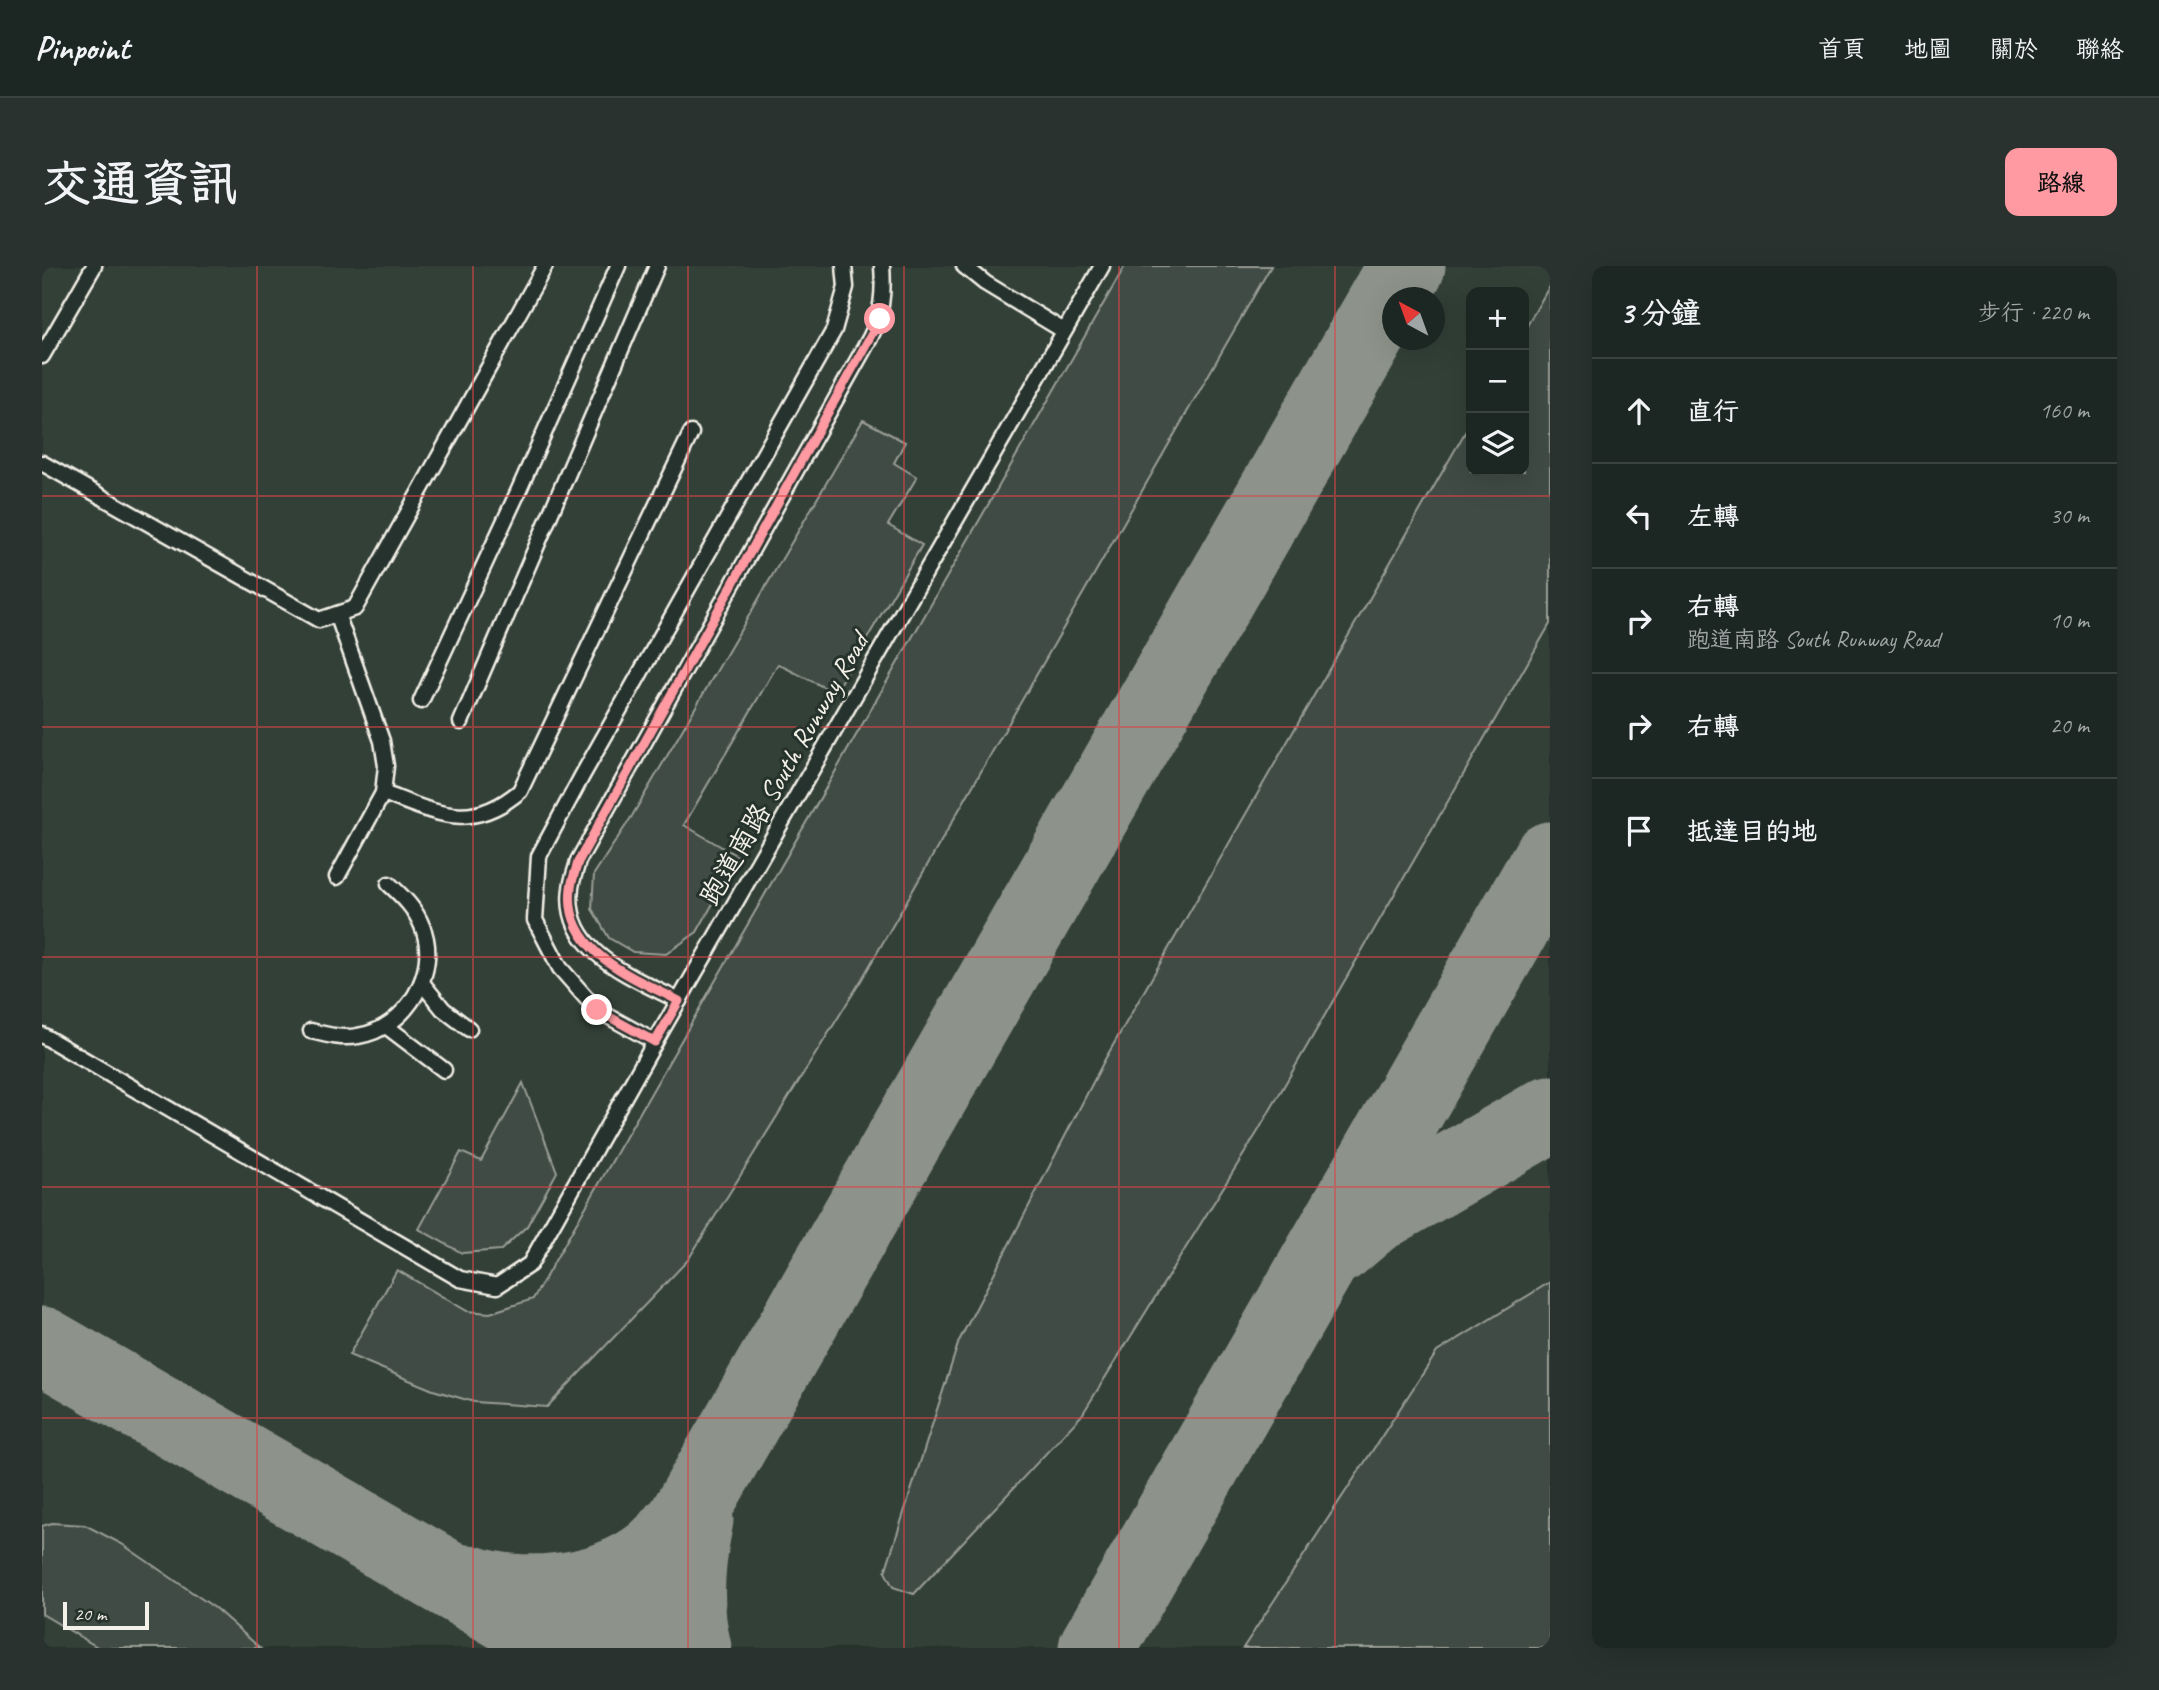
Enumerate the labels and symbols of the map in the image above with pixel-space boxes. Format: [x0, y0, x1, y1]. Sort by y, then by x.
north arrow [1382, 287, 1445, 350]
route start [864, 303, 895, 334]
street label: 跑道南路 South Runway Road [692, 623, 878, 911]
route end [581, 994, 612, 1025]
scale bar [63, 1599, 149, 1631]

